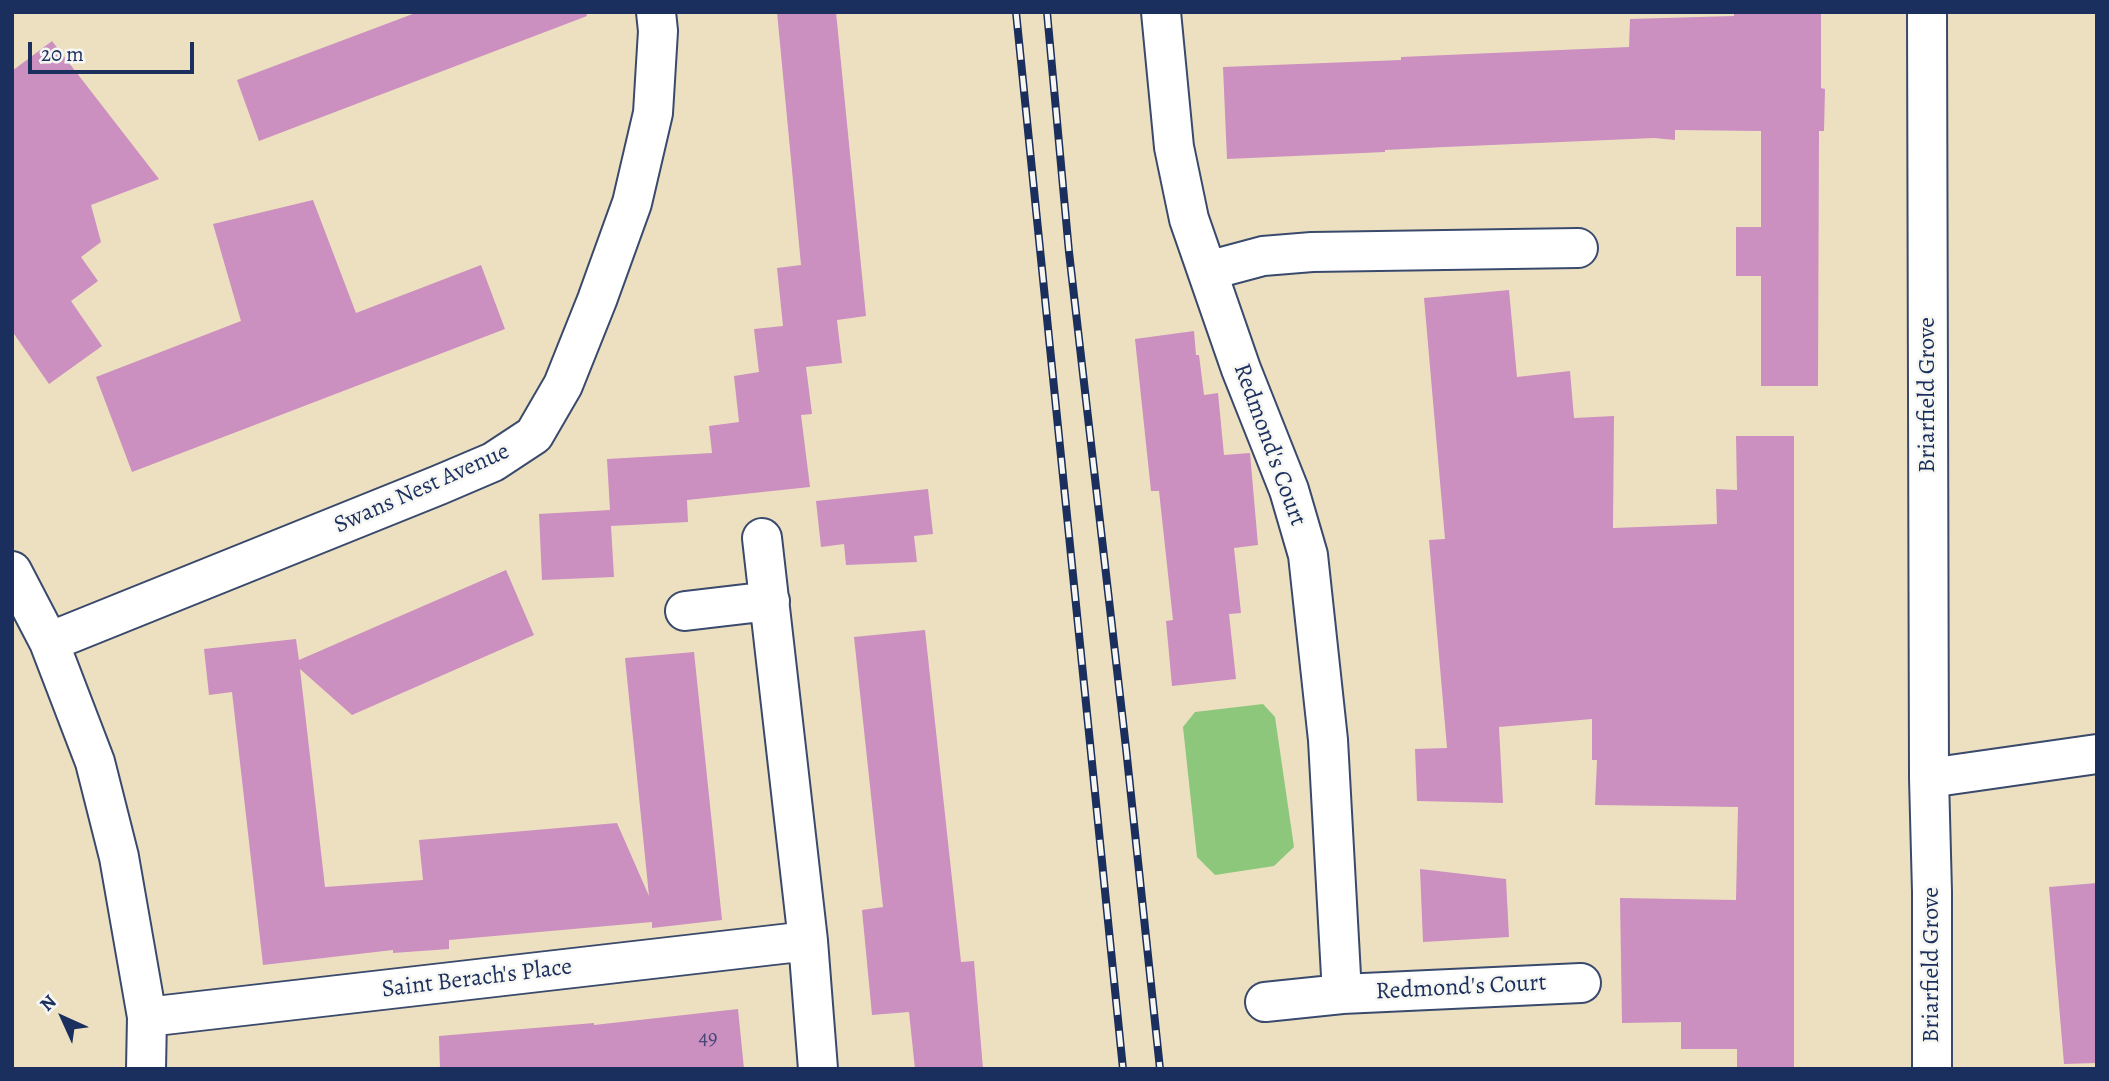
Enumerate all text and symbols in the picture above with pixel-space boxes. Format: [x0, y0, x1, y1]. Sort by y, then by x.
scale bar [32, 28, 198, 72]
text: 20 m [41, 40, 84, 68]
street label: Briarfield Grove [1914, 317, 1942, 473]
street label: Redmond's Court [1226, 360, 1312, 530]
street label: Swans Nest Avenue [330, 437, 514, 541]
street label: Briarfield Grove [1918, 887, 1946, 1043]
street label: Saint Berach's Place [380, 953, 574, 1005]
street label: Redmond's Court [1375, 969, 1547, 1007]
north arrow [28, 983, 98, 1053]
text: N [34, 989, 62, 1017]
house number: 49 [698, 1026, 718, 1052]

